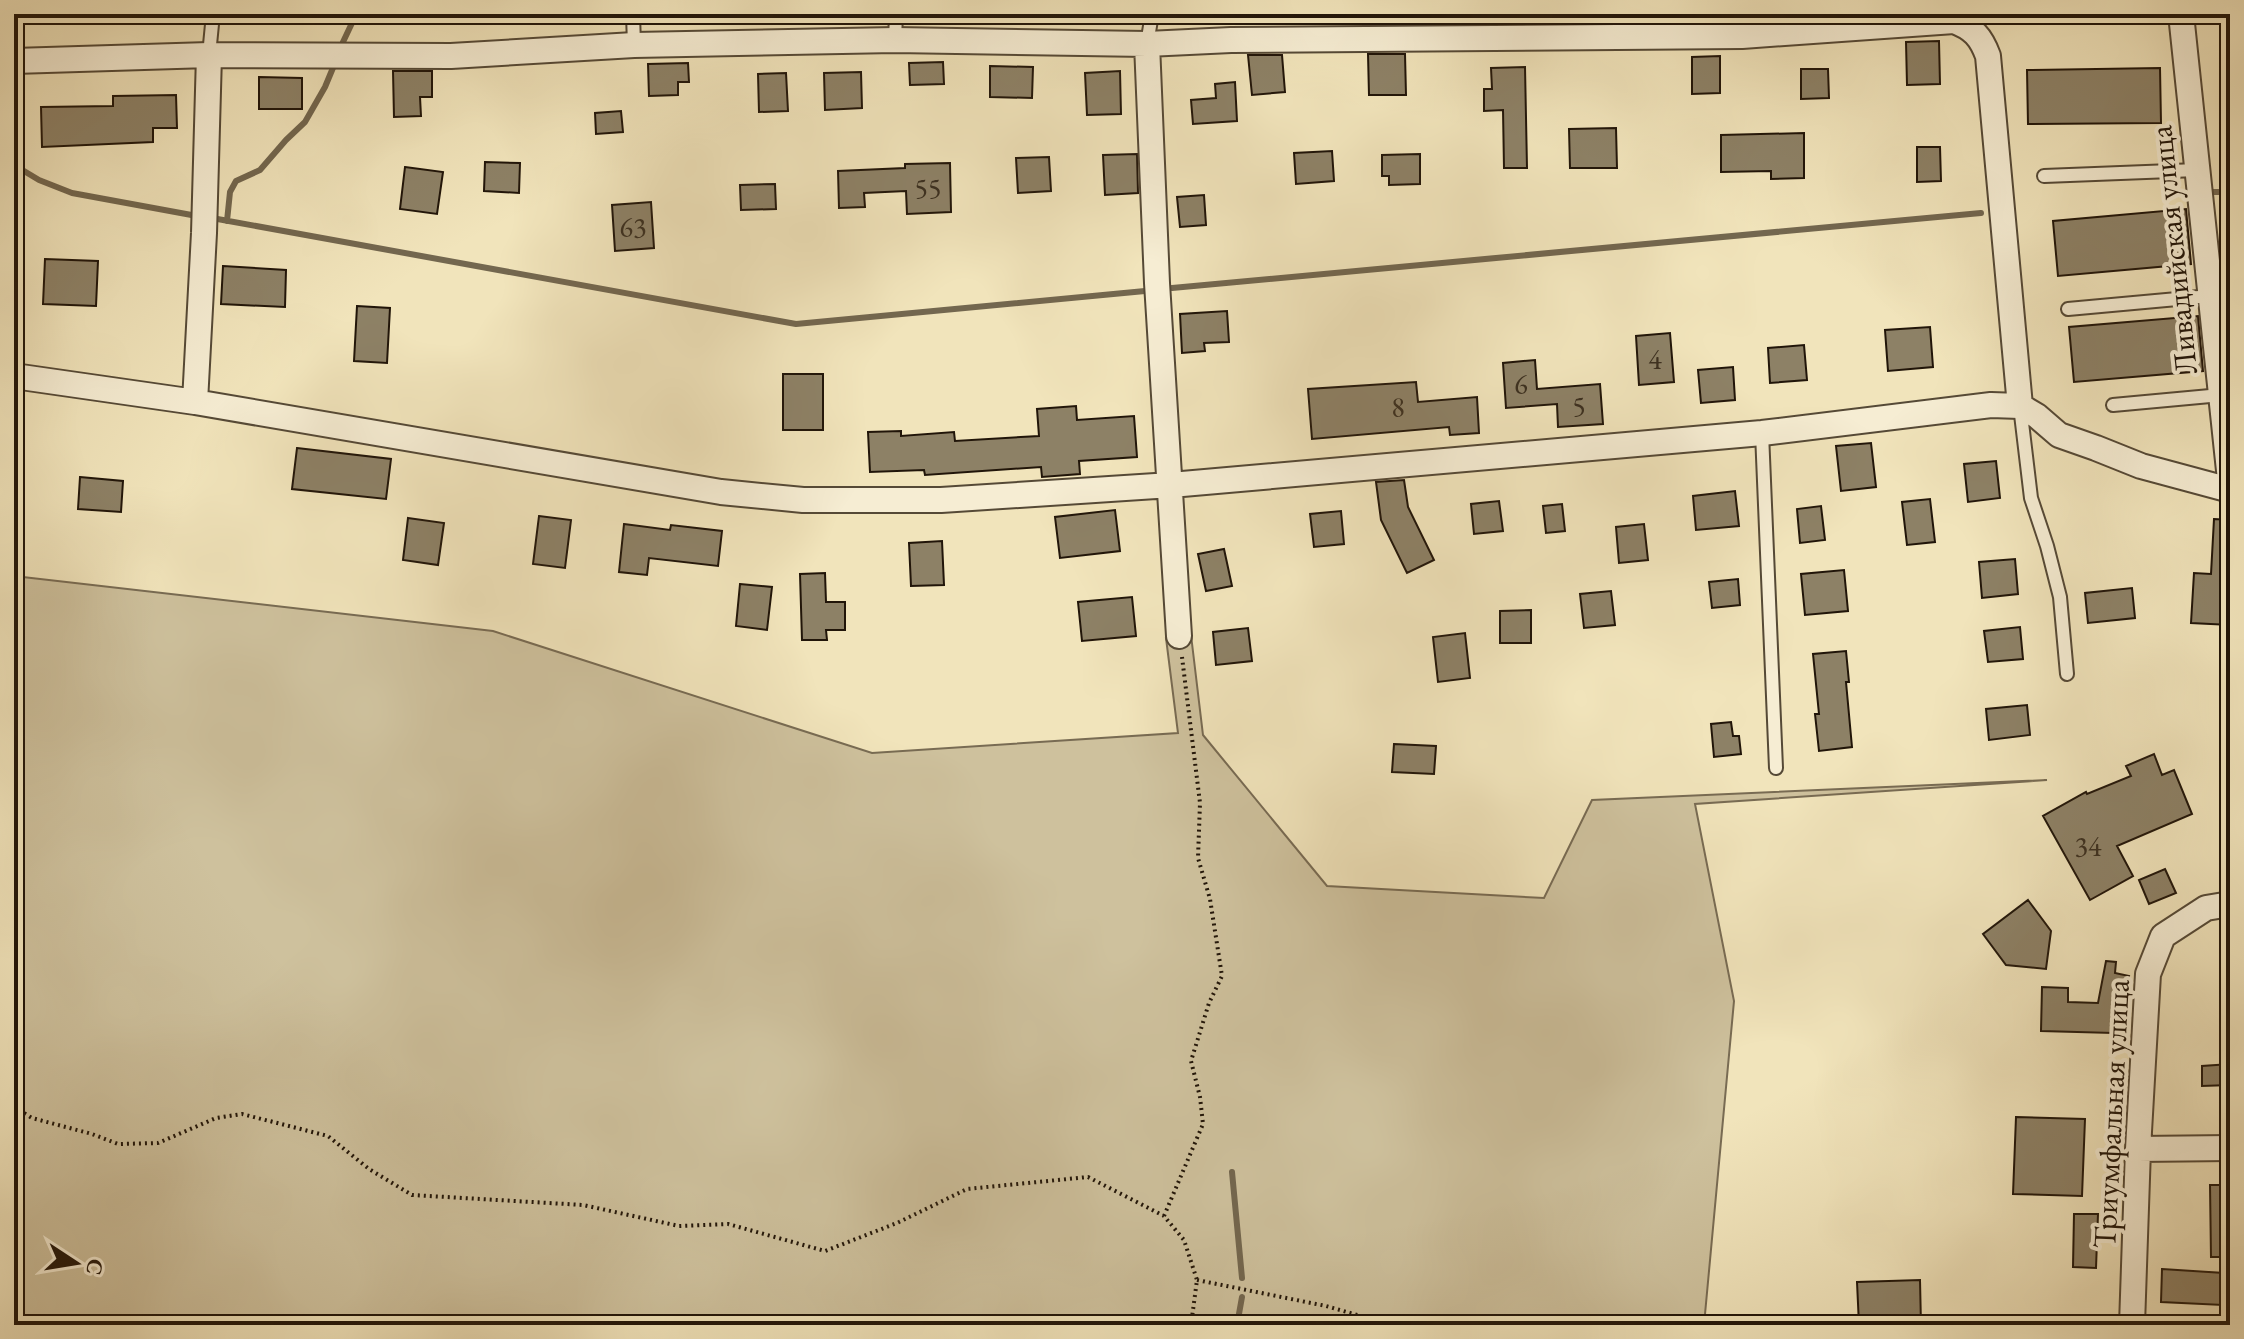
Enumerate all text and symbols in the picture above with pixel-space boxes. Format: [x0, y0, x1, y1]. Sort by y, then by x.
street label: Ливадийская улица [2139, 123, 2207, 376]
house number: 55 [915, 170, 941, 206]
house number: 63 [620, 209, 646, 245]
house number: 4 [1648, 341, 1662, 377]
house number: 6 [1514, 366, 1528, 402]
house number: 5 [1572, 388, 1586, 424]
house number: 8 [1391, 389, 1405, 425]
house number: 34 [2075, 828, 2102, 864]
street label: Триумфальная улица [2083, 978, 2139, 1250]
north arrow [36, 1223, 116, 1303]
text: С [79, 1256, 111, 1278]

